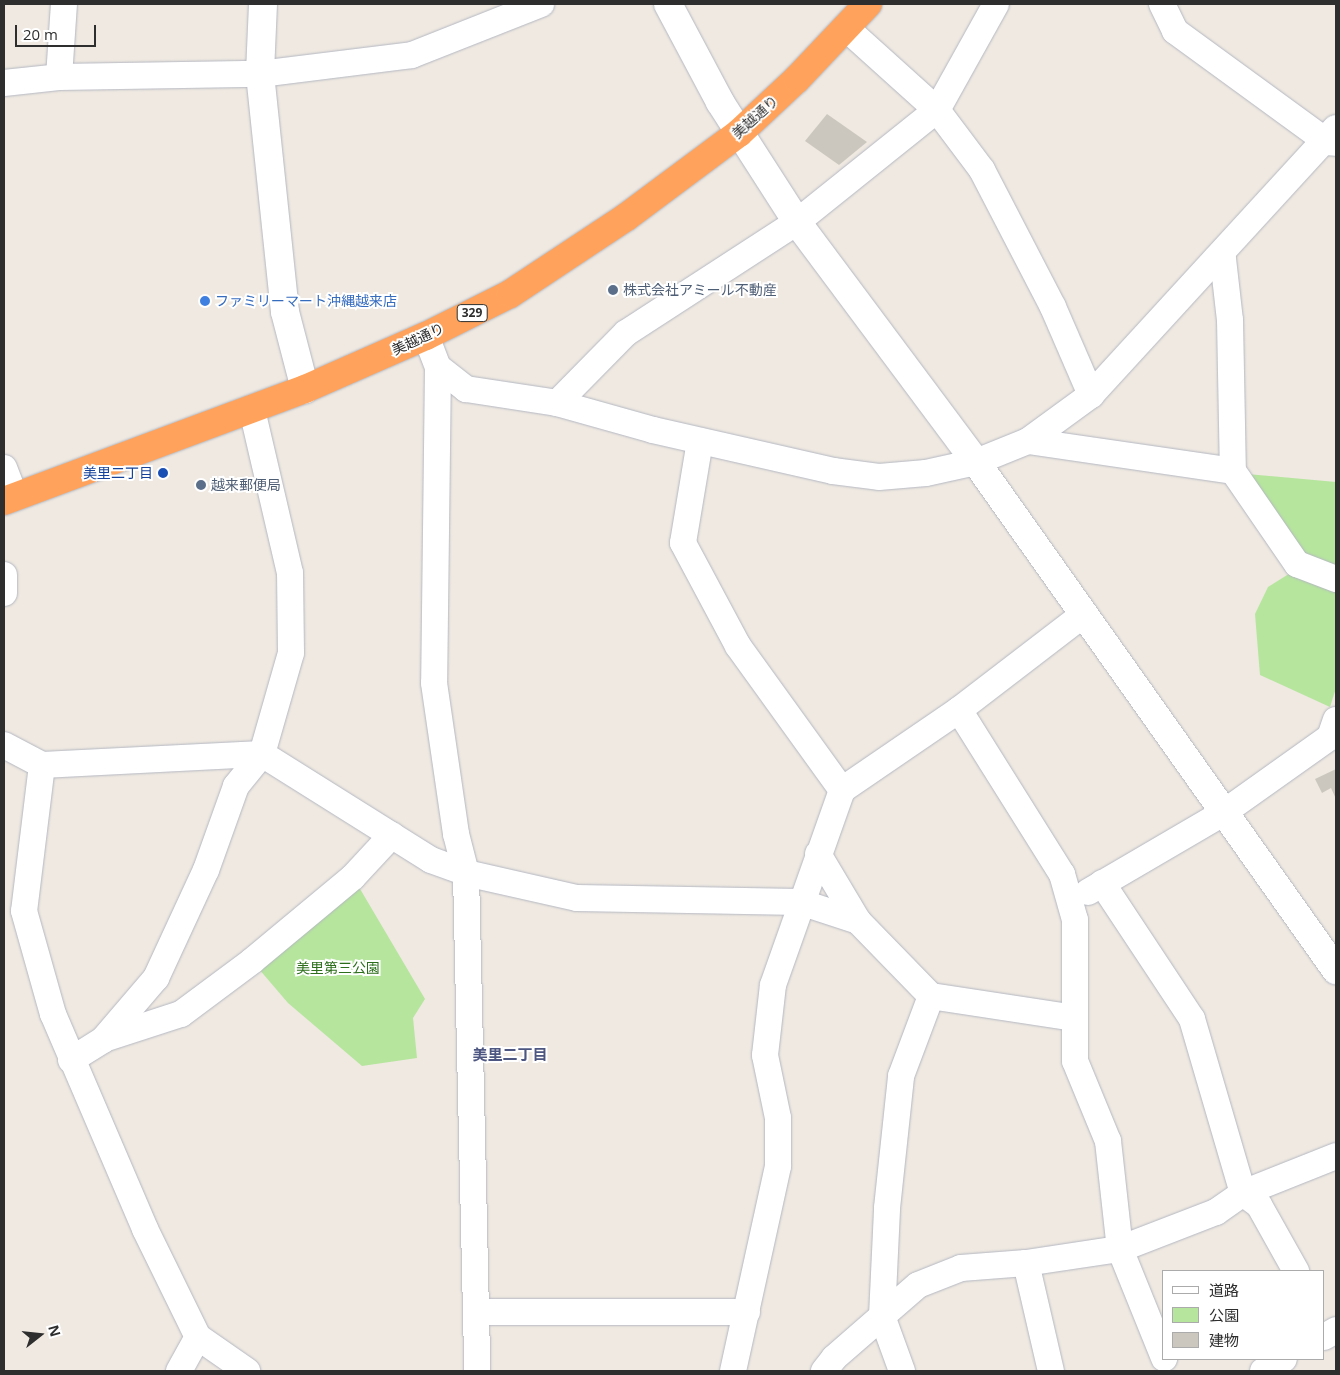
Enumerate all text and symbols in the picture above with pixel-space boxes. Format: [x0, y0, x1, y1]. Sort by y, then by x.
scale bar [18, 15, 99, 47]
text: 20 m [23, 24, 58, 44]
street label: 美越通り [729, 92, 781, 142]
place label: 株式会社アミール不動産 [623, 282, 777, 298]
marker: 株式会社アミール不動産 [607, 284, 619, 296]
place label: ファミリーマート沖縄越来店 [215, 293, 397, 309]
marker: ファミリーマート沖縄越来店 [199, 295, 211, 307]
road number: 329 [456, 304, 488, 322]
street label: 美越通り [389, 320, 447, 358]
place label: 美里二丁目 [83, 465, 153, 481]
marker: 美里二丁目 [157, 467, 169, 479]
place label: 越来郵便局 [211, 477, 281, 493]
marker: 越来郵便局 [195, 479, 207, 491]
park label: 美里第三公園 [296, 960, 380, 976]
district label: 美里二丁目 [473, 1046, 547, 1064]
legend [1162, 1270, 1325, 1360]
text: 道路 [1209, 1280, 1239, 1300]
text: 公園 [1209, 1305, 1239, 1325]
north arrow [15, 1310, 65, 1360]
text: N [44, 1323, 66, 1339]
text: 建物 [1209, 1330, 1239, 1350]

